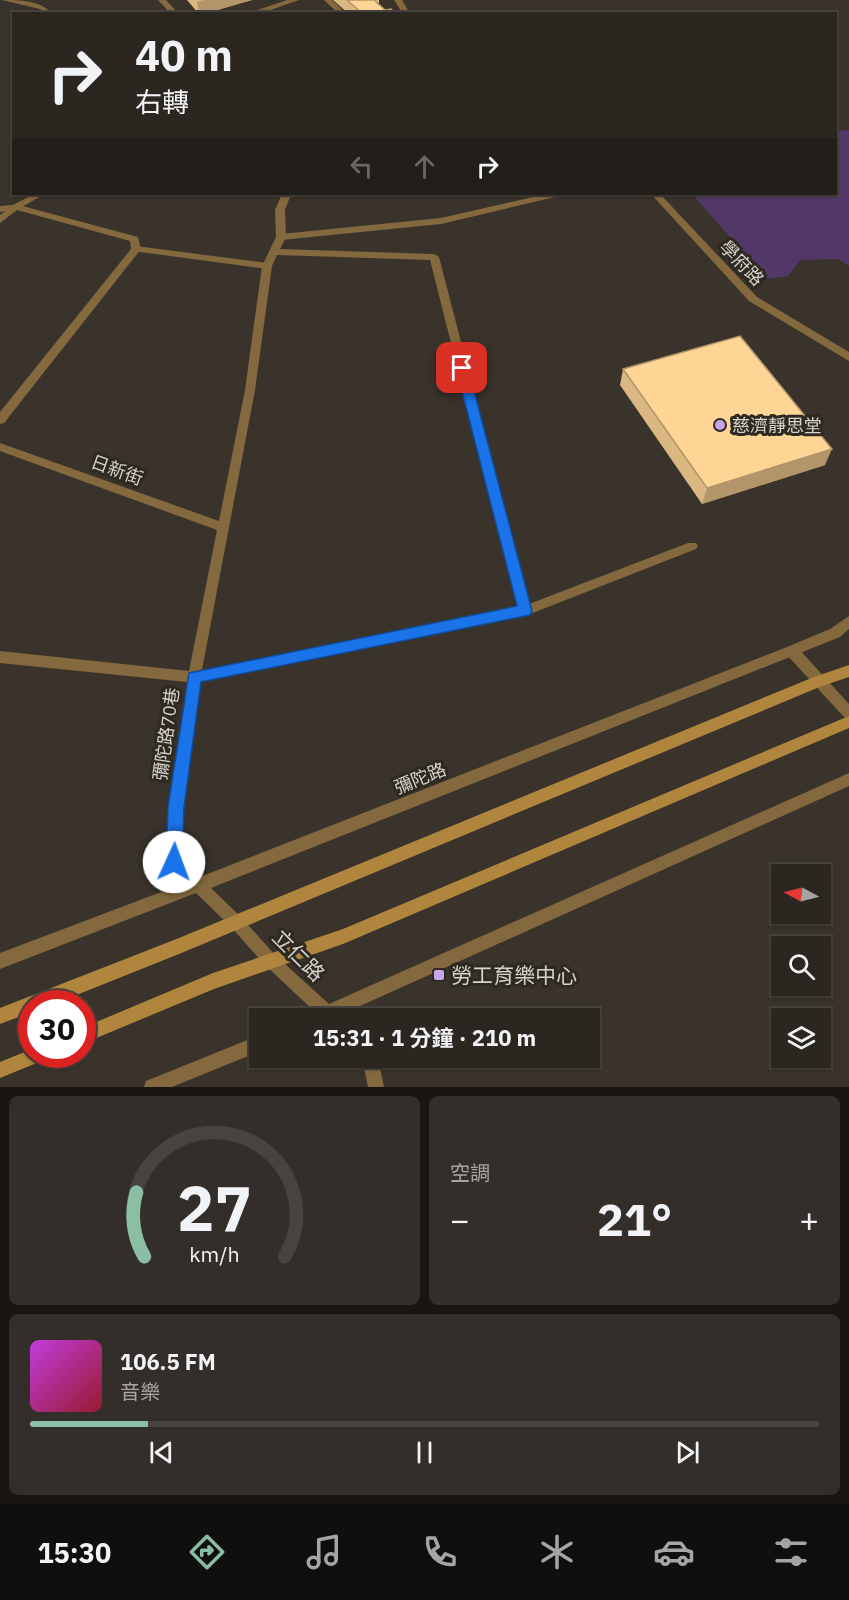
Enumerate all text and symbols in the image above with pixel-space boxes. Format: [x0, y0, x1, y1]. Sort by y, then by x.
text: 40 m [135, 28, 233, 83]
icon: right [36, 36, 114, 114]
text: 右轉 [135, 84, 189, 119]
icon: left [345, 150, 378, 183]
icon: ahead [408, 150, 441, 183]
icon: right [471, 150, 504, 183]
street label: 學府路 [715, 236, 769, 290]
pin [436, 342, 487, 393]
icon: arrive [445, 351, 478, 384]
place label: 慈濟靜思堂 [732, 414, 822, 437]
marker: 慈濟靜思堂 [713, 418, 727, 432]
street label: 日新街 [88, 450, 146, 490]
street label: 彌陀路70巷 [148, 686, 184, 782]
street label: 彌陀路 [391, 757, 449, 799]
position arrow [142, 830, 206, 894]
north arrow [771, 864, 831, 924]
map controls [771, 864, 831, 1068]
street label: 立仁路 [267, 923, 331, 987]
button: search [771, 936, 831, 996]
place label: 勞工育樂中心 [451, 961, 577, 989]
marker: 勞工育樂中心 [432, 968, 446, 982]
speed limit sign: 30 [18, 990, 96, 1068]
button: layers [771, 1008, 831, 1068]
text: 15:31 · 1 分鐘 · 210 m [313, 1023, 536, 1052]
text: 空調 [450, 1159, 490, 1186]
text: 27 [177, 1167, 252, 1248]
text: 21° [597, 1190, 672, 1248]
text: − [450, 1198, 470, 1241]
text: + [799, 1198, 819, 1241]
text: km/h [189, 1241, 240, 1269]
text: 106.5 FM [120, 1347, 216, 1376]
text: 音樂 [120, 1378, 160, 1405]
icon: previous [145, 1436, 178, 1469]
icon: pause [408, 1436, 441, 1469]
icon: next [671, 1436, 704, 1469]
icon: directions [186, 1531, 228, 1573]
icon: music [303, 1531, 345, 1573]
icon: phone [419, 1531, 461, 1573]
icon: climate [536, 1531, 578, 1573]
icon: car [653, 1531, 695, 1573]
icon: filters [770, 1531, 812, 1573]
text: 15:30 [37, 1535, 111, 1570]

